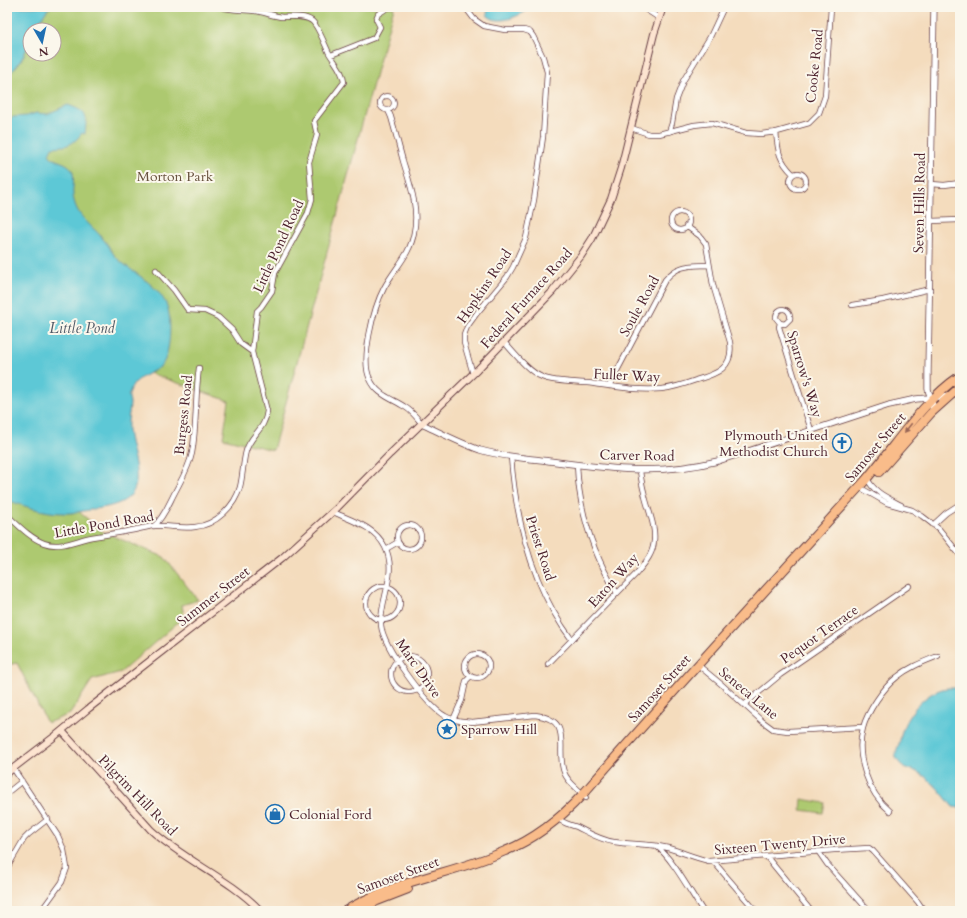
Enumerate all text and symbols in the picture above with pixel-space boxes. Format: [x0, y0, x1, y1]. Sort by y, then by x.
north arrow [22, 22, 62, 62]
street label: Cooke Road [801, 28, 828, 104]
text: N [37, 43, 49, 60]
street label: Seven Hills Road [909, 152, 930, 253]
park label: Morton Park [137, 167, 214, 186]
street label: Little Pond Road [249, 196, 309, 296]
street label: Federal Furnace Road [476, 244, 577, 353]
street label: Hopkins Road [453, 245, 516, 327]
street label: Soule Road [615, 272, 664, 340]
water label: Little Pond [49, 318, 115, 338]
street label: Sparrow's Way [782, 328, 827, 421]
street label: Fuller Way [593, 364, 661, 387]
street label: Burgess Road [170, 374, 197, 456]
street label: Samoset Street [841, 408, 910, 486]
one-way arrow [903, 423, 912, 433]
place label: Plymouth United Methodist Church [719, 426, 829, 461]
church icon: Plymouth United Methodist Church [831, 432, 853, 454]
street label: Carver Road [599, 445, 675, 466]
street label: Little Pond Road [53, 506, 156, 543]
street label: Priest Road [521, 513, 560, 584]
street label: Eaton Way [584, 549, 643, 612]
street label: Summer Street [173, 562, 254, 631]
street label: Pequot Terrace [776, 600, 862, 668]
street label: Marc Drive [391, 635, 446, 702]
street label: Samoset Street [624, 650, 695, 726]
street label: Seneca Lane [715, 663, 783, 724]
place icon: Sparrow Hill [436, 718, 458, 740]
place label: Sparrow Hill [461, 720, 537, 739]
street label: Pilgrim Hill Road [94, 751, 182, 840]
shop icon: Colonial Ford [264, 803, 286, 825]
place label: Colonial Ford [289, 805, 372, 824]
street label: Sixteen Twenty Drive [713, 829, 847, 860]
street label: Samoset Street [355, 852, 442, 899]

